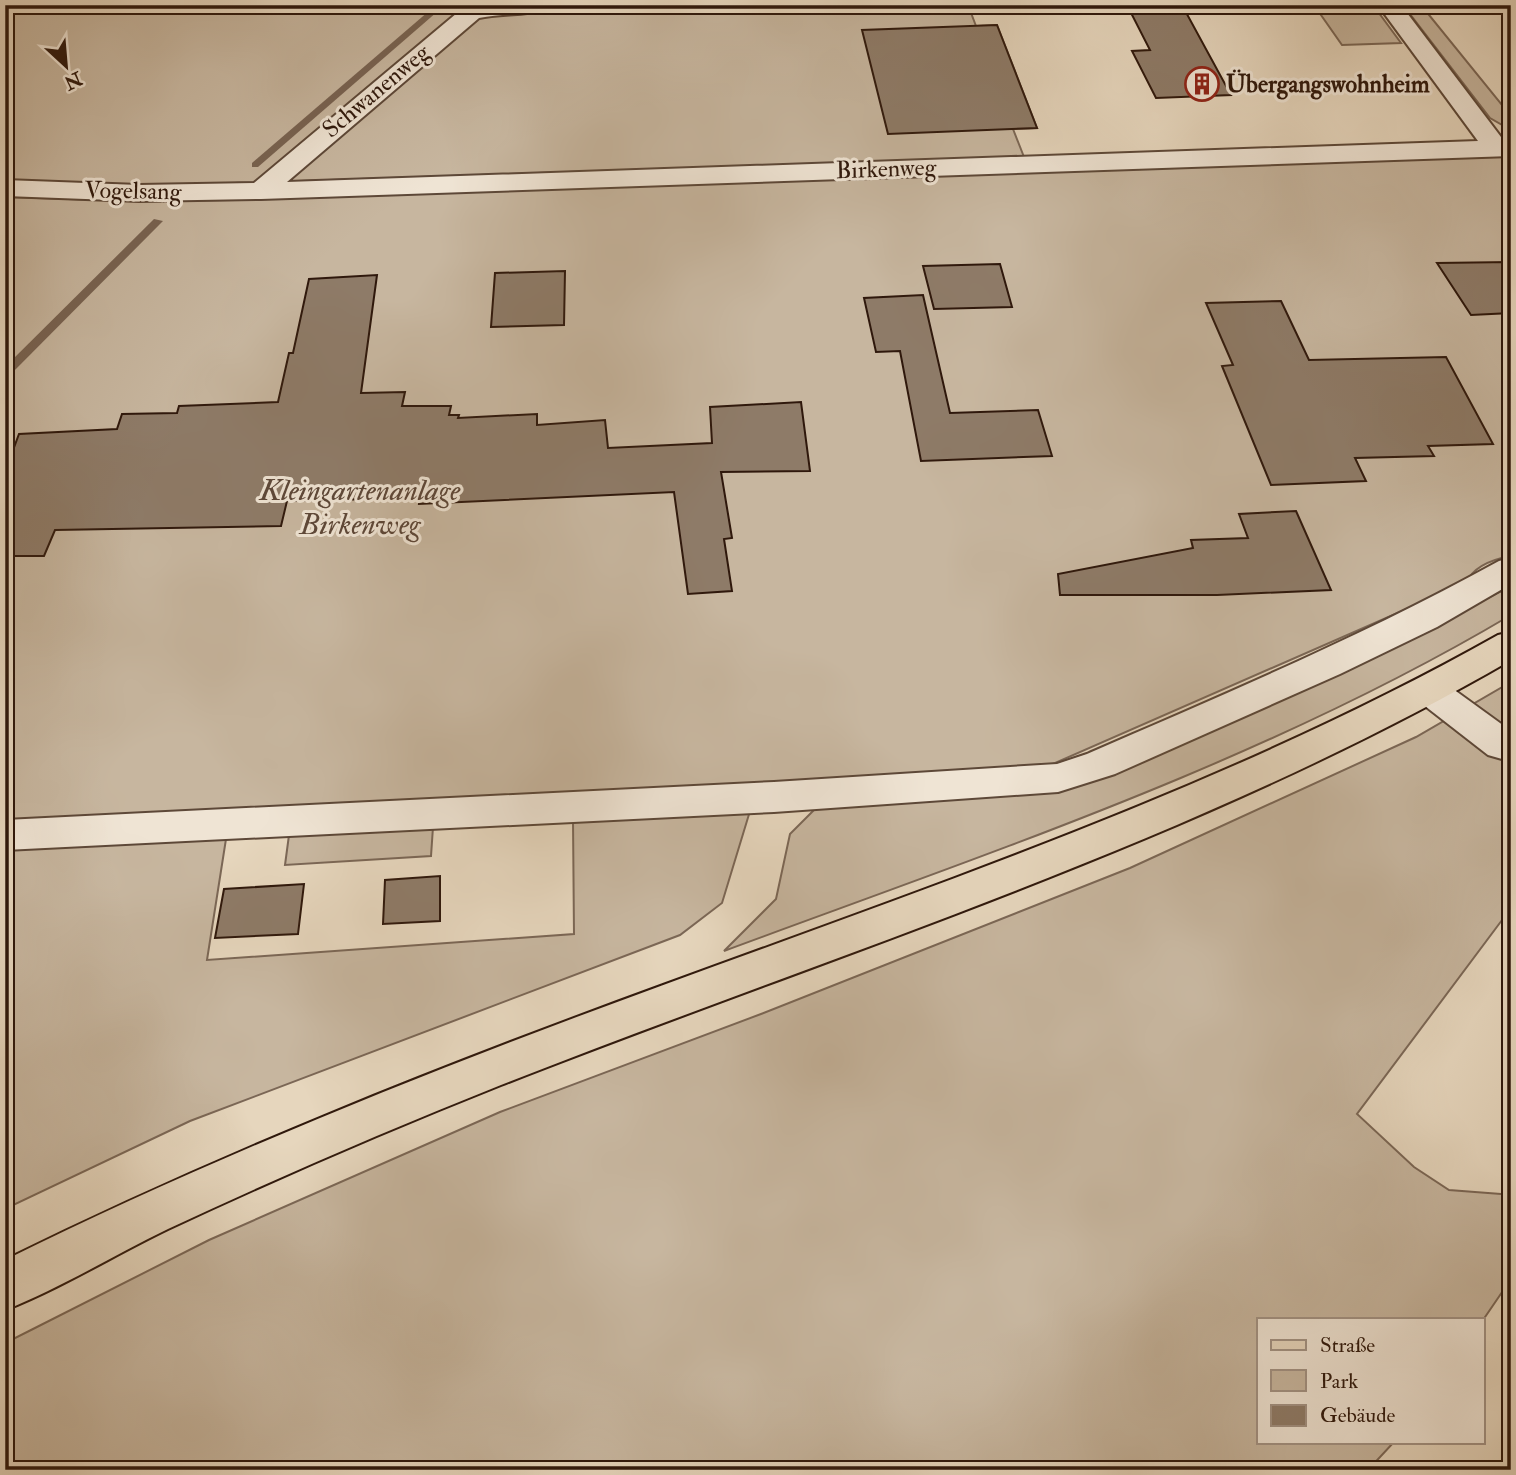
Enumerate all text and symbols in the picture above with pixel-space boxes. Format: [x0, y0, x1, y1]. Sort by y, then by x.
north arrow [32, 32, 102, 102]
street label: Schwanenweg [316, 36, 437, 145]
text: N [59, 65, 87, 95]
building icon: Übergangswohnheim [1183, 65, 1221, 103]
place label: Übergangswohnheim [1226, 69, 1430, 100]
street label: Birkenweg [835, 152, 938, 186]
street label: Vogelsang [84, 175, 183, 207]
park label: Kleingartenanlage Birkenweg [258, 472, 461, 543]
legend [1257, 1318, 1484, 1444]
text: Straße [1320, 1332, 1375, 1359]
text: Park [1320, 1368, 1358, 1395]
text: Gebäude [1320, 1402, 1396, 1429]

